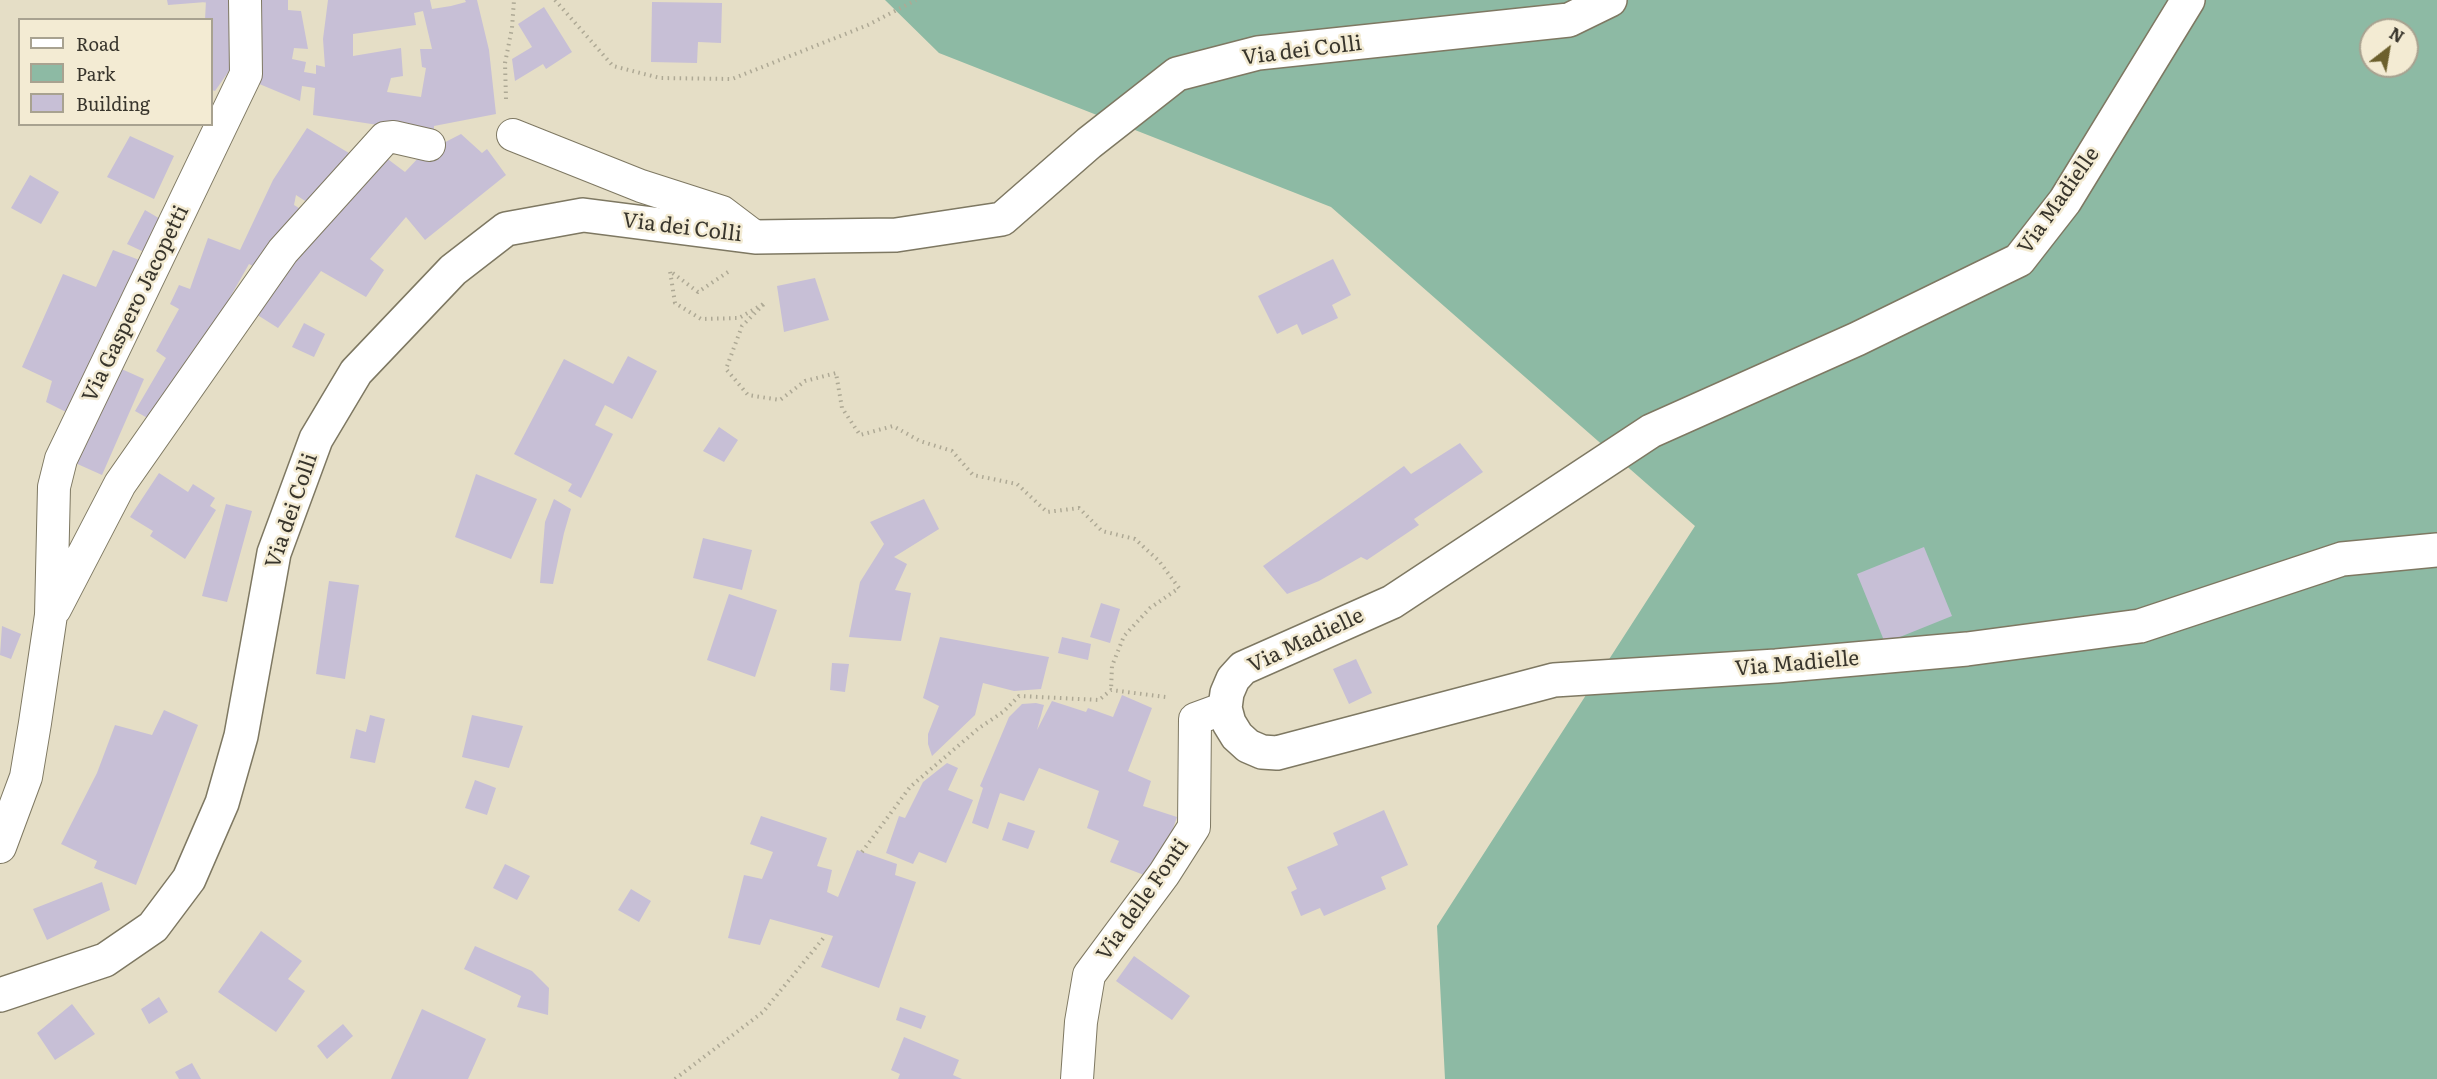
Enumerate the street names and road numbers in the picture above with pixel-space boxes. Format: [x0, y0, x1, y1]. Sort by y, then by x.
street label: Via dei Colli [1241, 31, 1363, 71]
street label: Via Madielle [2013, 143, 2105, 259]
street label: Via Gaspero Jacopetti [77, 201, 195, 407]
street label: Via dei Colli [621, 208, 743, 248]
street label: Via dei Colli [261, 450, 323, 572]
street label: Via Madielle [1244, 603, 1368, 679]
street label: Via Madielle [1734, 646, 1860, 682]
street label: Via delle Fonti [1092, 834, 1194, 966]

